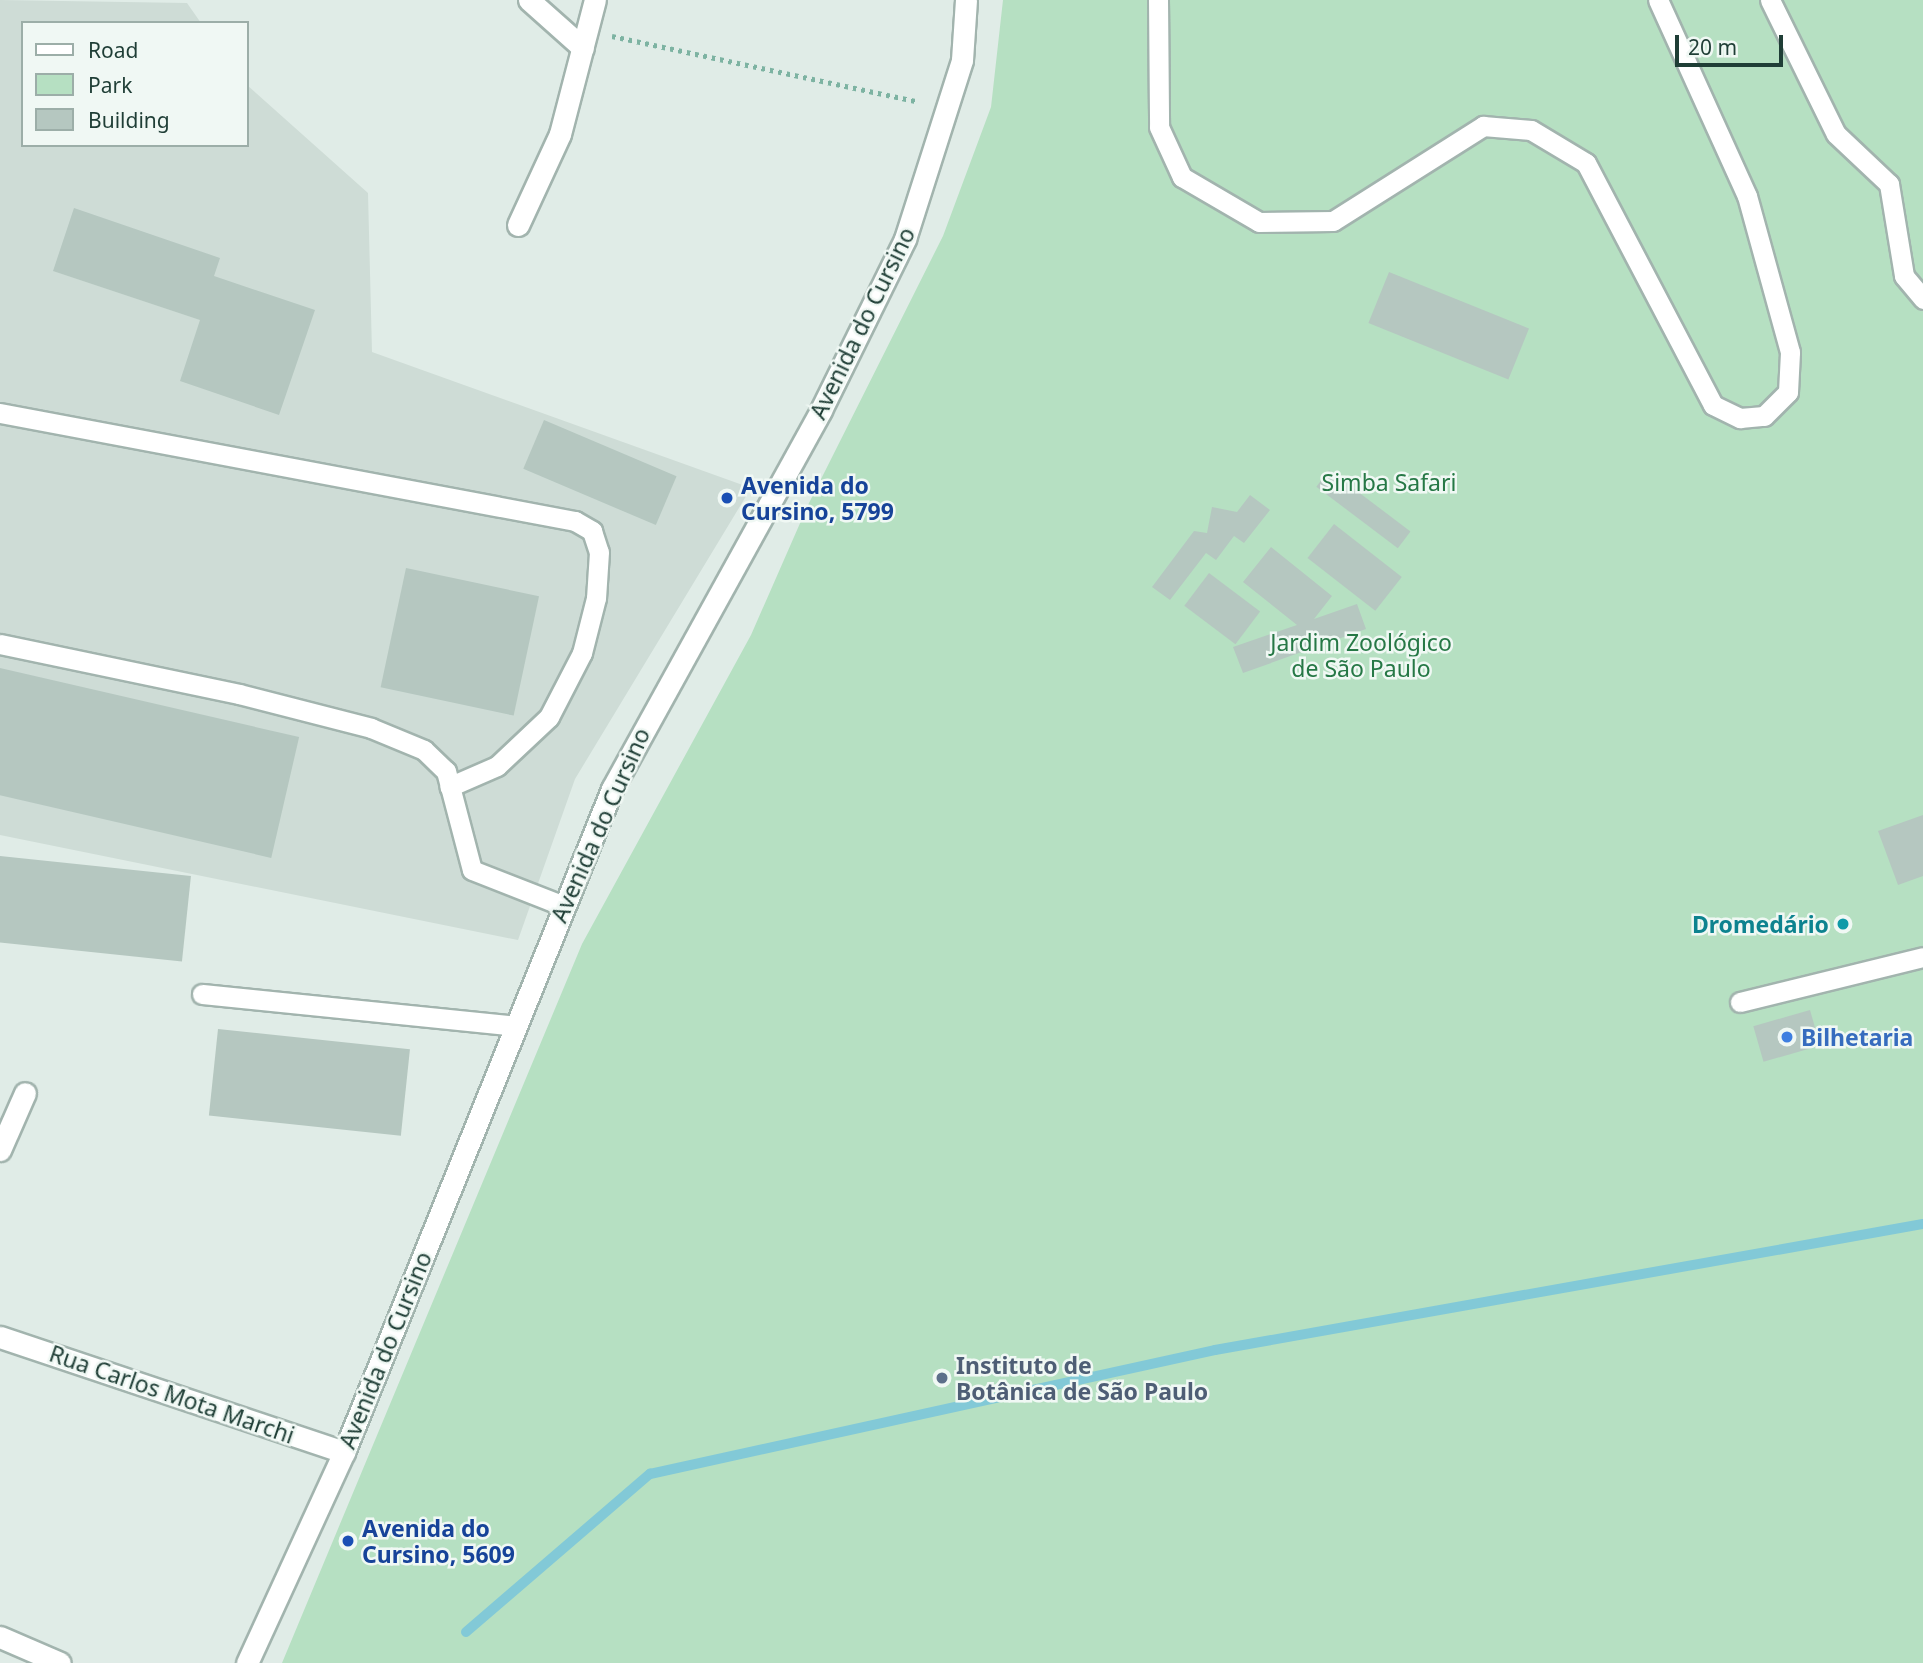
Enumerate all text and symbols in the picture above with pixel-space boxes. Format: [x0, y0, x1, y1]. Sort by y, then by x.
legend [21, 21, 248, 147]
scale bar [1678, 21, 1786, 65]
text: 20 m [1688, 33, 1737, 61]
text: Road [88, 36, 138, 64]
text: Park [88, 71, 132, 99]
text: Building [88, 106, 170, 134]
street label: Avenida do Cursino [804, 223, 920, 423]
park label: Simba Safari [1322, 468, 1456, 496]
place label: Avenida do Cursino, 5799 [741, 471, 894, 525]
marker: Avenida do Cursino, 5799 [719, 490, 735, 506]
park label: Jardim Zoológico de São Paulo [1270, 628, 1452, 682]
street label: Avenida do Cursino [545, 724, 655, 926]
place label: Dromedário [1692, 910, 1829, 938]
marker: Dromedário [1835, 916, 1851, 932]
place label: Bilhetaria [1801, 1023, 1913, 1051]
marker: Bilhetaria [1779, 1029, 1795, 1045]
street label: Avenida do Cursino [333, 1248, 437, 1452]
street label: Rua Carlos Mota Marchi [46, 1339, 298, 1449]
place label: Instituto de Botânica de São Paulo [956, 1351, 1208, 1405]
marker: Instituto de Botânica de São Paulo [934, 1370, 950, 1386]
place label: Avenida do Cursino, 5609 [362, 1514, 515, 1568]
marker: Avenida do Cursino, 5609 [340, 1533, 356, 1549]

